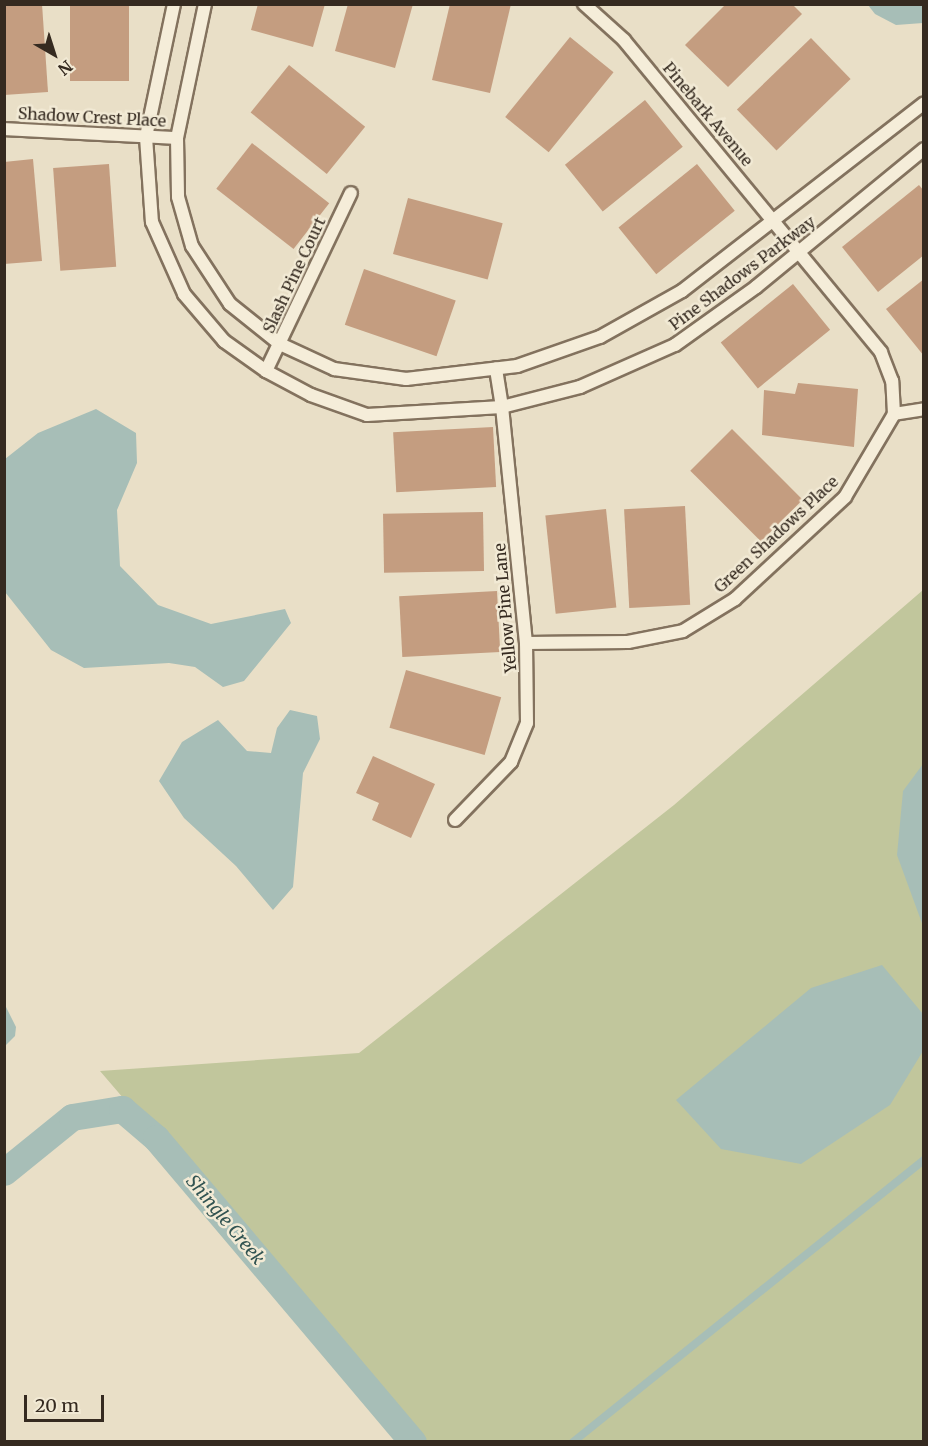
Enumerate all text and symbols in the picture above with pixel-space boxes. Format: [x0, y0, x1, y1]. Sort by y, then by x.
north arrow [24, 24, 84, 84]
text: N [54, 56, 77, 80]
street label: Pinebark Avenue [659, 58, 757, 170]
street label: Shadow Crest Place [17, 104, 167, 130]
street label: Pine Shadows Parkway [665, 212, 819, 334]
street label: Slash Pine Court [259, 214, 329, 336]
street label: Green Shadows Place [710, 472, 842, 596]
street label: Yellow Pine Lane [490, 542, 520, 674]
water label: Shingle Creek [181, 1171, 269, 1269]
scale bar [27, 1383, 106, 1421]
text: 20 m [35, 1394, 79, 1417]

